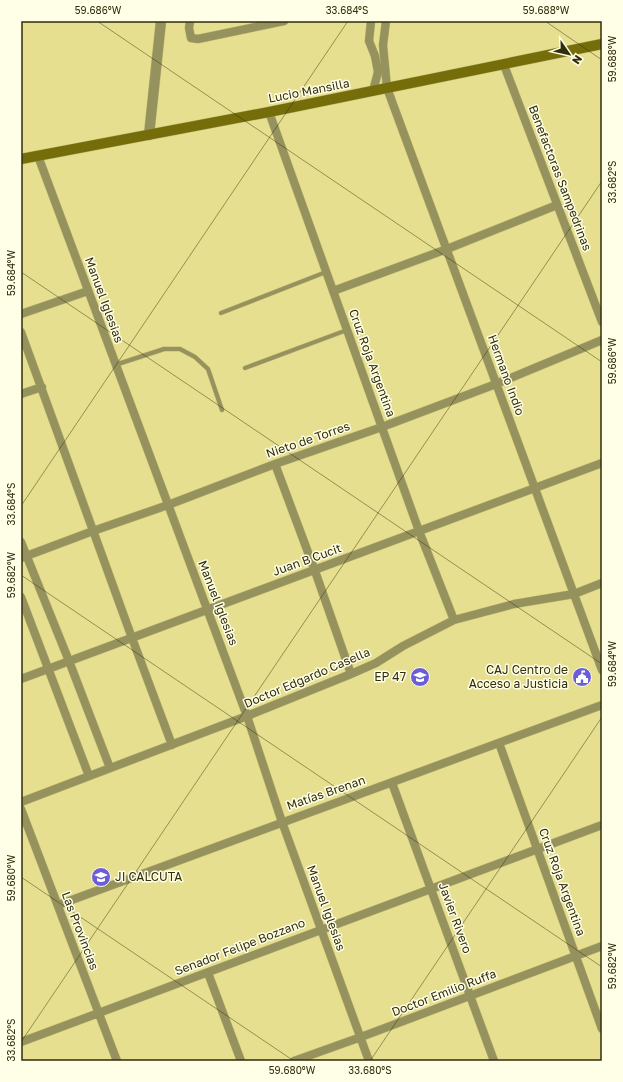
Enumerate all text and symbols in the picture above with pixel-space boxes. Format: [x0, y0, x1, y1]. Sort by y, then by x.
text: 59.686°W [75, 4, 122, 16]
text: 33.684°S [326, 4, 368, 16]
text: 59.688°W [523, 4, 570, 16]
north arrow [549, 34, 589, 74]
text: 59.688°W [606, 35, 618, 82]
text: N [570, 53, 585, 67]
street label: Lucio Mansilla [267, 75, 351, 106]
street label: Benefactoras Sampedrinas [526, 103, 595, 253]
text: 33.682°S [606, 161, 618, 203]
text: 59.684°W [5, 250, 17, 296]
street label: Manuel Iglesias [82, 255, 127, 345]
street label: Cruz Roja Argentina [346, 307, 399, 419]
street label: Hermano Indio [485, 332, 528, 417]
text: 59.686°W [606, 337, 618, 384]
street label: Nieto de Torres [264, 418, 352, 461]
text: 33.684°S [5, 483, 17, 525]
street label: Juan B Cucit [270, 540, 343, 579]
text: 59.682°W [5, 551, 17, 598]
street label: Manuel Iglesias [195, 558, 242, 648]
text: 59.684°W [606, 641, 618, 687]
street label: Doctor Edgardo Casella [242, 644, 372, 711]
place label: CAJ Centro de Acceso a Justicia [469, 662, 568, 691]
school or university icon: EP 47 [409, 666, 431, 688]
public building icon: CAJ Centro de Acceso a Justicia [571, 666, 593, 688]
place label: EP 47 [374, 669, 406, 684]
street label: Matías Brenan [285, 772, 367, 813]
street label: Cruz Roja Argentina [536, 826, 589, 938]
text: 59.680°W [5, 854, 17, 901]
street label: Manuel Iglesias [304, 863, 349, 953]
school or university icon: JI CALCUTA [90, 866, 112, 888]
place label: JI CALCUTA [115, 869, 182, 884]
street label: Javier Rivero [436, 880, 475, 955]
street label: Las Provincias [59, 890, 102, 972]
street label: Senador Felipe Bozzano [173, 915, 307, 978]
text: 59.682°W [606, 942, 618, 989]
street label: Doctor Emilio Ruffa [389, 966, 498, 1019]
text: 33.682°S [5, 1019, 17, 1061]
text: 59.680°W [269, 1064, 316, 1076]
text: 33.680°S [348, 1064, 392, 1076]

